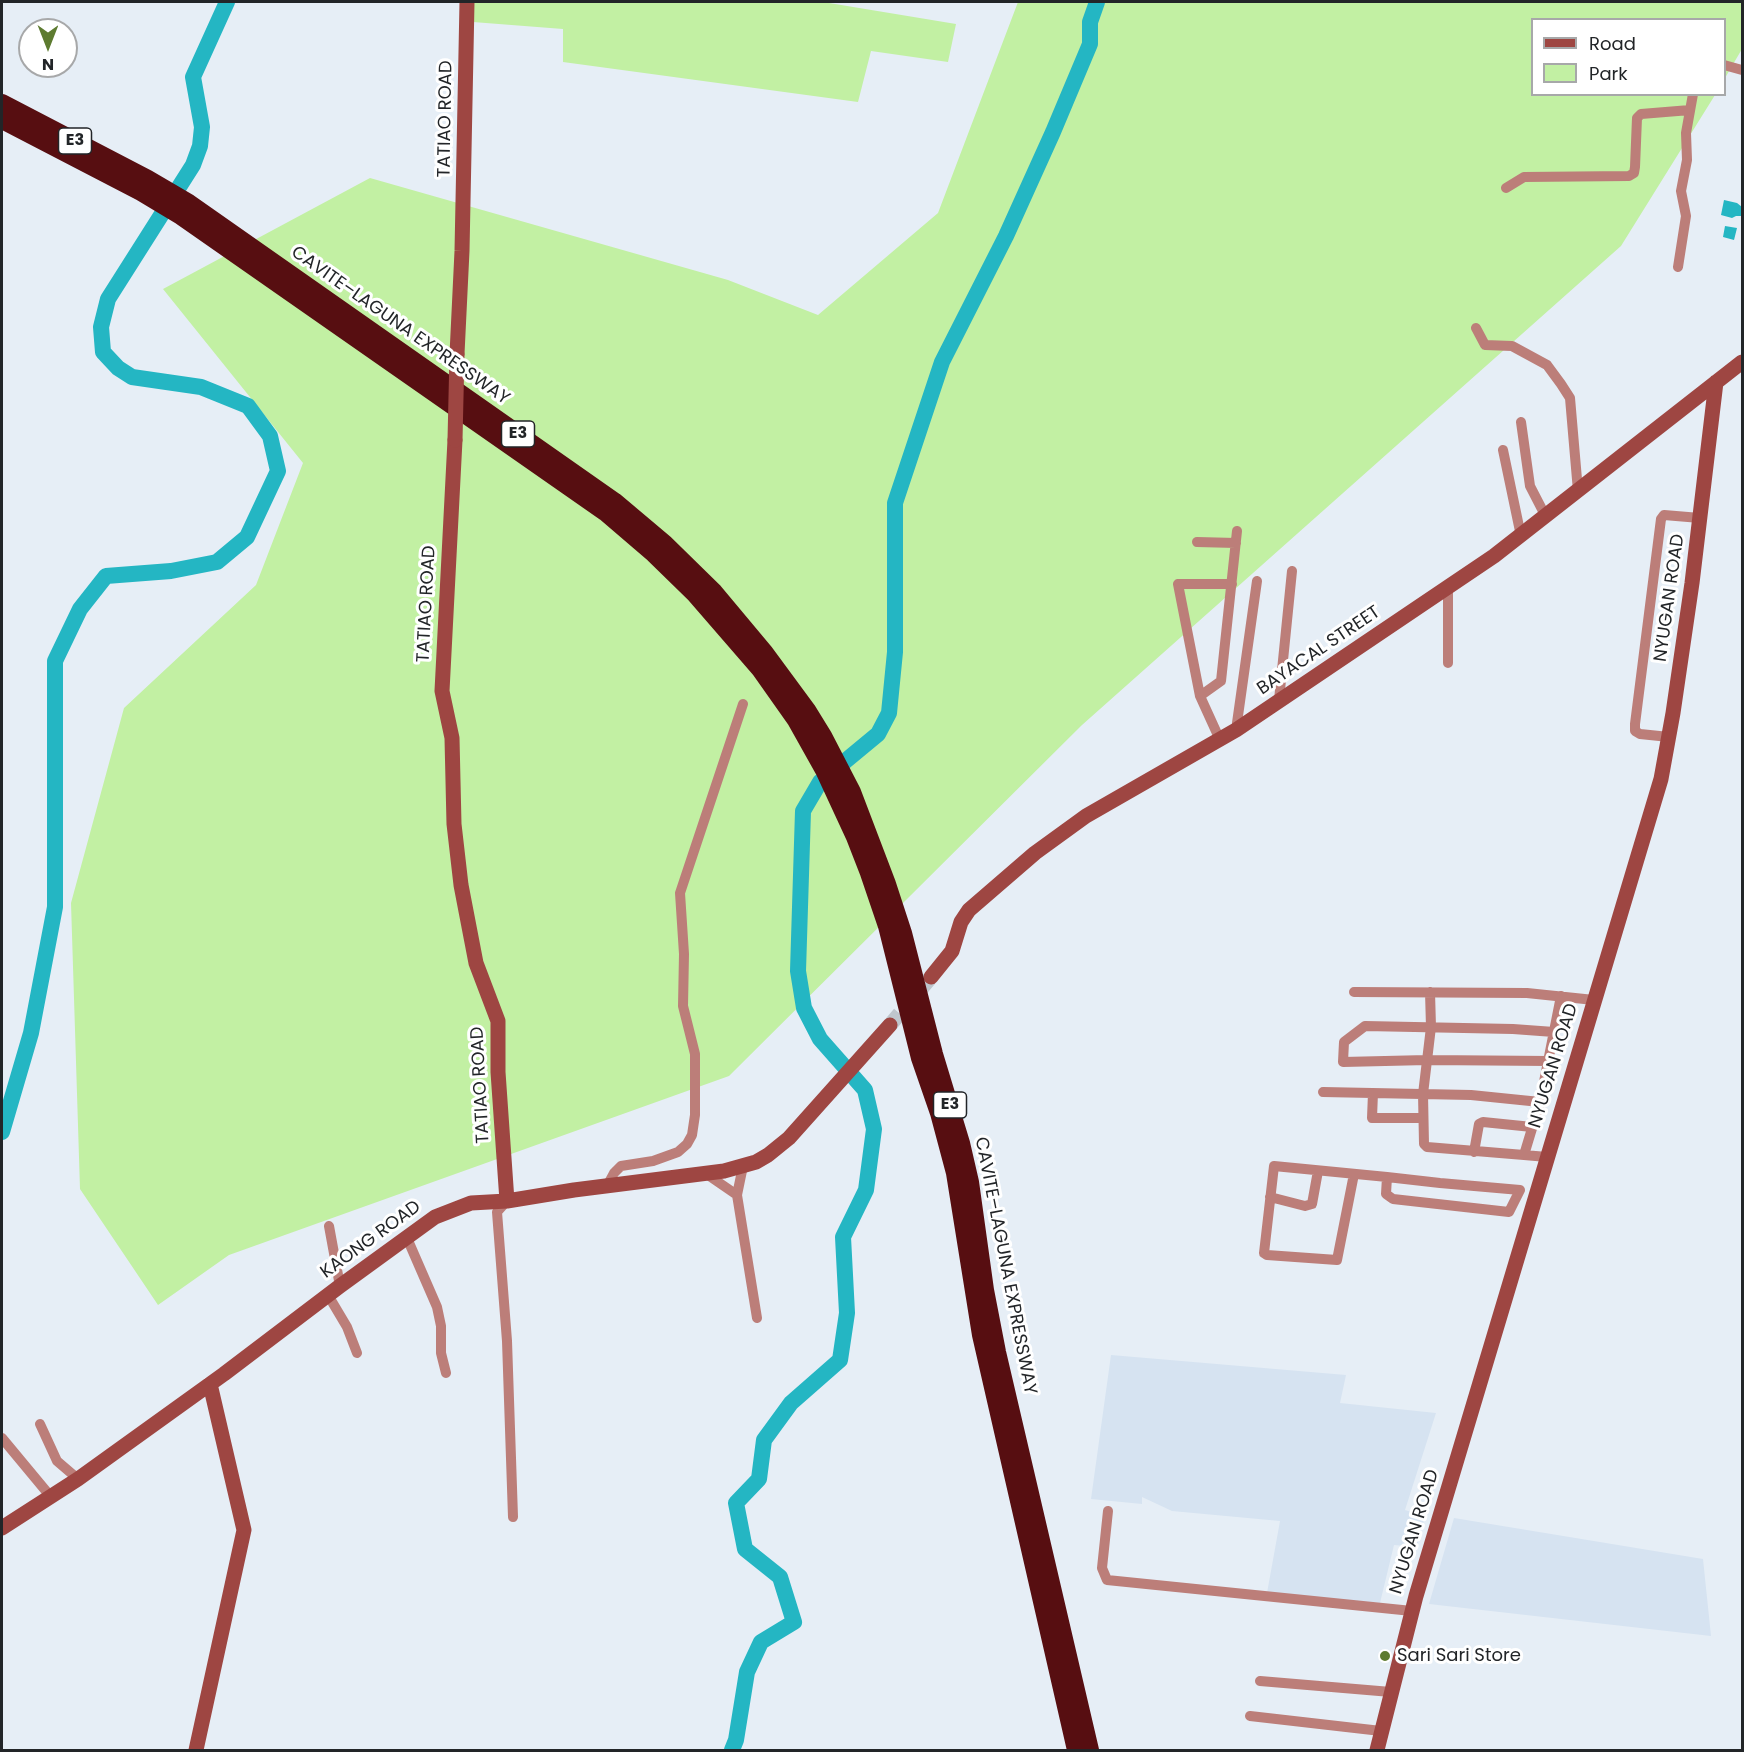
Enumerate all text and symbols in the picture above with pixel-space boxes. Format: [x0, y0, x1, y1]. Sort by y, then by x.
north arrow [18, 18, 78, 78]
legend [1531, 18, 1726, 96]
text: Road [1589, 31, 1636, 56]
text: N [42, 53, 54, 76]
street label: TATIAO ROAD [434, 60, 458, 178]
text: Park [1589, 61, 1628, 86]
road number: E3 [58, 128, 92, 154]
street label: CAVITE–LAGUNA EXPRESSWAY [287, 242, 513, 410]
road number: E3 [502, 421, 534, 447]
street label: NYUGAN ROAD [1650, 533, 1690, 663]
street label: TATIAO ROAD [413, 545, 441, 663]
street label: BAYACAL STREET [1253, 602, 1385, 700]
street label: NYUGAN ROAD [1525, 1001, 1583, 1131]
street label: TATIAO ROAD [467, 1026, 495, 1144]
road number: E3 [934, 1092, 966, 1118]
street label: CAVITE–LAGUNA EXPRESSWAY [969, 1135, 1041, 1397]
street label: KAONG ROAD [317, 1196, 425, 1284]
street label: NYUGAN ROAD [1386, 1467, 1444, 1597]
place label: Sari Sari Store [1397, 1645, 1521, 1667]
marker: Sari Sari Store [1378, 1649, 1392, 1663]

